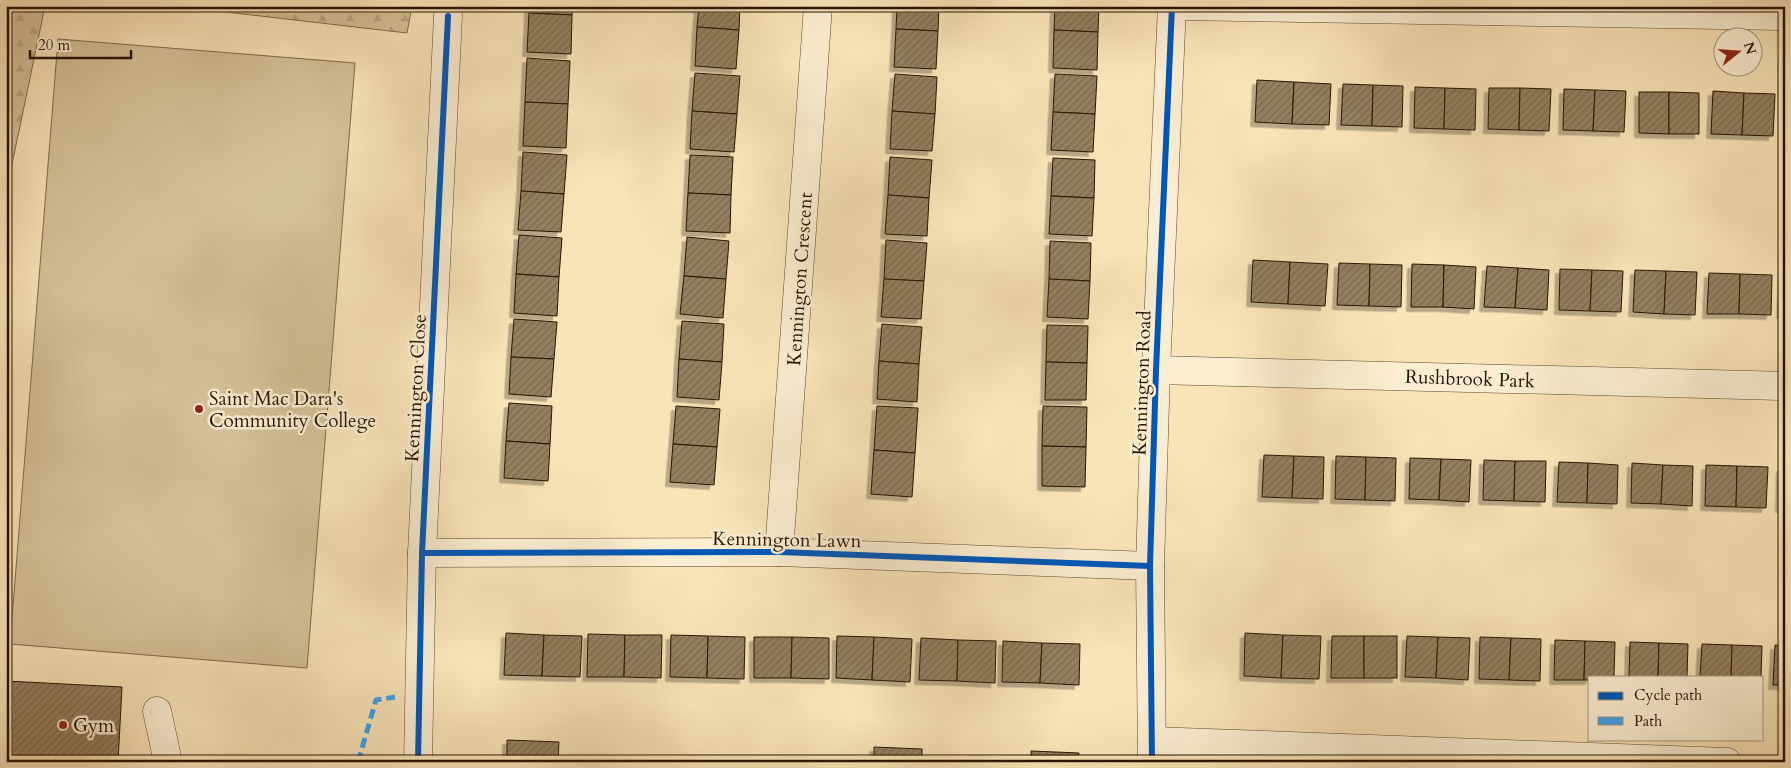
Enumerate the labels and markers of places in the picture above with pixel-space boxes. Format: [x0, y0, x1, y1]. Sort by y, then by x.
place label: Saint Mac Dara's Community College [209, 386, 376, 434]
marker: Saint Mac Dara's Community College [193, 403, 205, 415]
place label: Gym [73, 713, 115, 739]
marker: Gym [57, 719, 69, 731]

